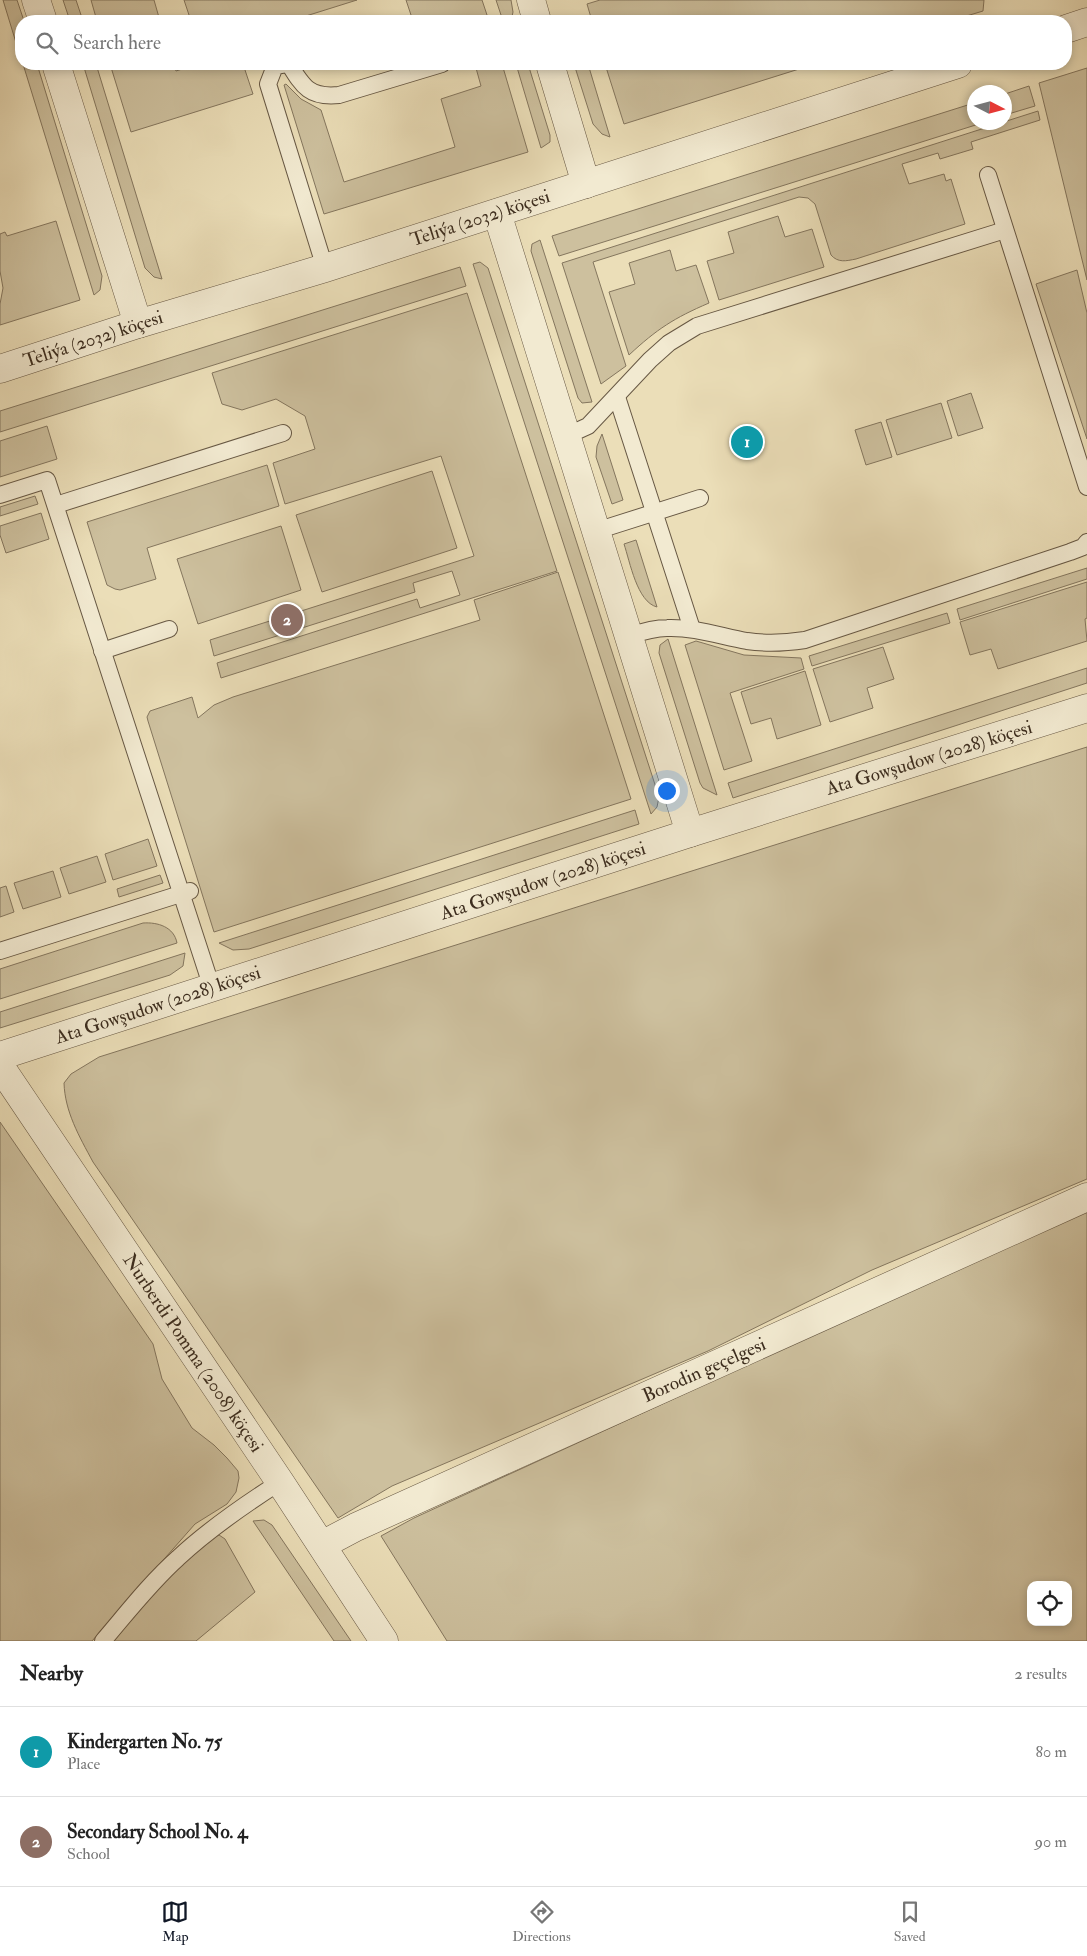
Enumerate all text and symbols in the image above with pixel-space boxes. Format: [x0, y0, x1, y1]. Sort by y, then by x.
search box [15, 15, 1072, 70]
icon: search [33, 29, 61, 57]
text: Search here [73, 31, 161, 55]
north arrow [967, 85, 1012, 130]
street label: Teliýa (2032) köçesi [407, 184, 553, 252]
street label: Teliýa (2032) köçesi [20, 305, 166, 373]
pin: 1 [731, 423, 763, 461]
pin: 2 [271, 601, 303, 639]
street label: Ata Gowşudow (2028) köçesi [822, 715, 1035, 801]
your location [654, 778, 680, 804]
street label: Ata Gowşudow (2028) köçesi [436, 836, 649, 926]
street label: Ata Gowşudow (2028) köçesi [51, 960, 264, 1050]
street label: Nurberdi Pomma (2008) köçesi [117, 1249, 269, 1457]
street label: Borodin geçelgesi [639, 1332, 769, 1408]
map controls [1027, 1581, 1072, 1626]
button: locate [1027, 1581, 1072, 1626]
text: Nearby [20, 1660, 83, 1687]
text: 2 results [1014, 1664, 1067, 1684]
text: Kindergarten No. 75 [67, 1730, 222, 1754]
text: 1 [33, 1742, 39, 1762]
text: 80 m [1036, 1742, 1067, 1762]
text: Place [67, 1754, 100, 1774]
text: Secondary School No. 4 [67, 1820, 248, 1844]
text: 2 [32, 1832, 40, 1852]
text: 90 m [1035, 1832, 1067, 1852]
text: School [67, 1844, 110, 1864]
tab: Map [161, 1898, 189, 1945]
tab: Directions [512, 1898, 571, 1945]
tab: Saved [894, 1898, 926, 1945]

